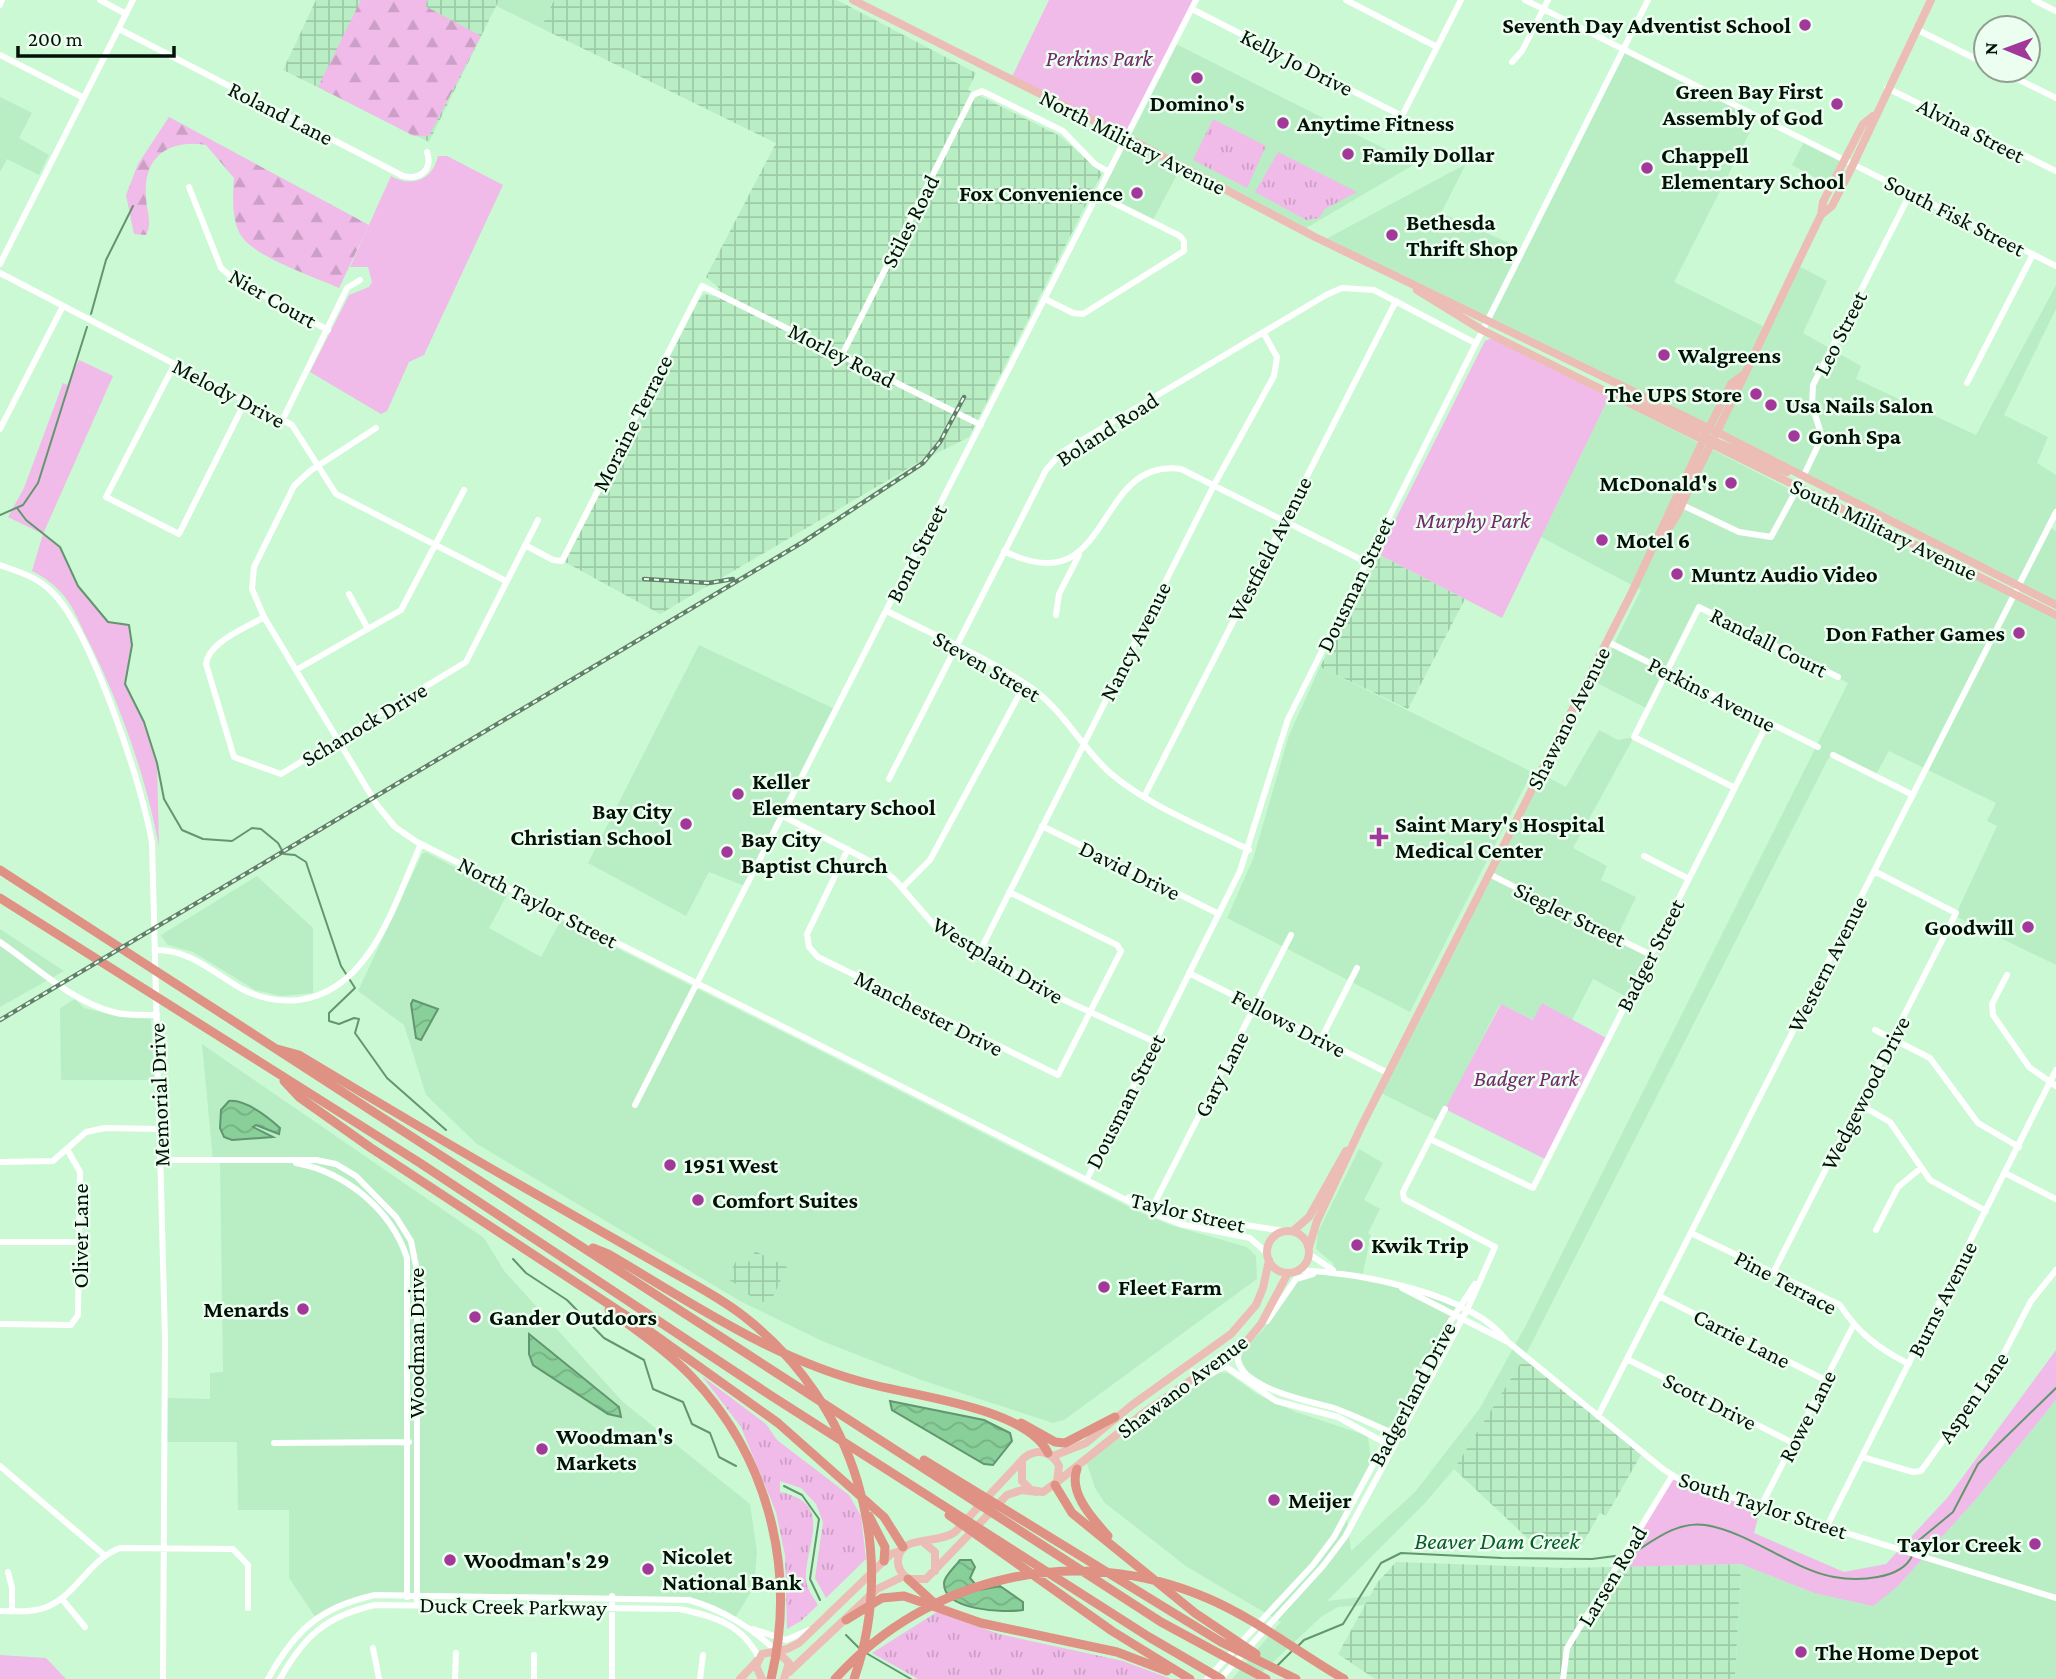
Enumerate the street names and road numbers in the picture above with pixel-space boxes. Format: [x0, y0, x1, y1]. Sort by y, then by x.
street label: Kelly Jo Drive [1236, 23, 1358, 101]
street label: Roland Lane [224, 76, 338, 150]
street label: North Military Avenue [1036, 84, 1230, 200]
street label: Alvina Street [1913, 92, 2029, 168]
street label: South Fisk Street [1880, 168, 2030, 262]
street label: Stiles Road [876, 170, 944, 272]
street label: Nier Court [225, 263, 322, 334]
street label: Leo Street [1808, 286, 1872, 380]
street label: Morley Road [784, 317, 900, 393]
street label: Moraine Terrace [586, 351, 678, 495]
street label: Melody Drive [168, 352, 290, 434]
street label: Boland Road [1051, 386, 1163, 472]
street label: Westfield Avenue [1221, 472, 1317, 626]
street label: South Military Avenue [1786, 472, 1982, 586]
street label: Bond Street [880, 499, 952, 606]
street label: Dousman Street [1311, 512, 1399, 656]
street label: Nancy Avenue [1094, 577, 1176, 705]
street label: Randall Court [1706, 601, 1832, 683]
street label: Steven Street [929, 625, 1046, 707]
street label: Shawano Avenue [1521, 642, 1615, 794]
street label: Perkins Avenue [1644, 651, 1780, 737]
street label: Schanock Drive [297, 676, 431, 772]
street label: David Drive [1075, 834, 1185, 906]
street label: North Taylor Street [454, 851, 622, 954]
street label: Siegler Street [1510, 876, 1630, 952]
street label: Western Avenue [1781, 892, 1873, 1036]
street label: Badger Street [1611, 894, 1690, 1016]
street label: Westplain Drive [928, 911, 1068, 1009]
street label: Manchester Drive [850, 964, 1008, 1062]
street label: Fellows Drive [1228, 983, 1350, 1063]
street label: Wedgewood Drive [1815, 1012, 1915, 1174]
street label: Memorial Drive [143, 1022, 175, 1168]
street label: Gary Lane [1188, 1027, 1254, 1121]
street label: Dousman Street [1080, 1029, 1170, 1173]
street label: Oliver Lane [67, 1183, 93, 1289]
street label: Taylor Street [1128, 1186, 1248, 1238]
street label: Burns Avenue [1902, 1237, 1982, 1361]
street label: Pine Terrace [1730, 1244, 1842, 1320]
street label: Woodman Drive [403, 1268, 429, 1418]
street label: Carrie Lane [1689, 1302, 1795, 1374]
street label: Badgerland Drive [1363, 1317, 1461, 1471]
street label: Shawano Avenue [1112, 1328, 1252, 1444]
street label: Aspen Lane [1932, 1346, 2014, 1448]
street label: Scott Drive [1659, 1366, 1761, 1436]
street label: Rowe Lane [1773, 1366, 1841, 1466]
street label: South Taylor Street [1676, 1466, 1851, 1545]
street label: Larsen Road [1572, 1521, 1652, 1631]
street label: Duck Creek Parkway [419, 1591, 607, 1621]

